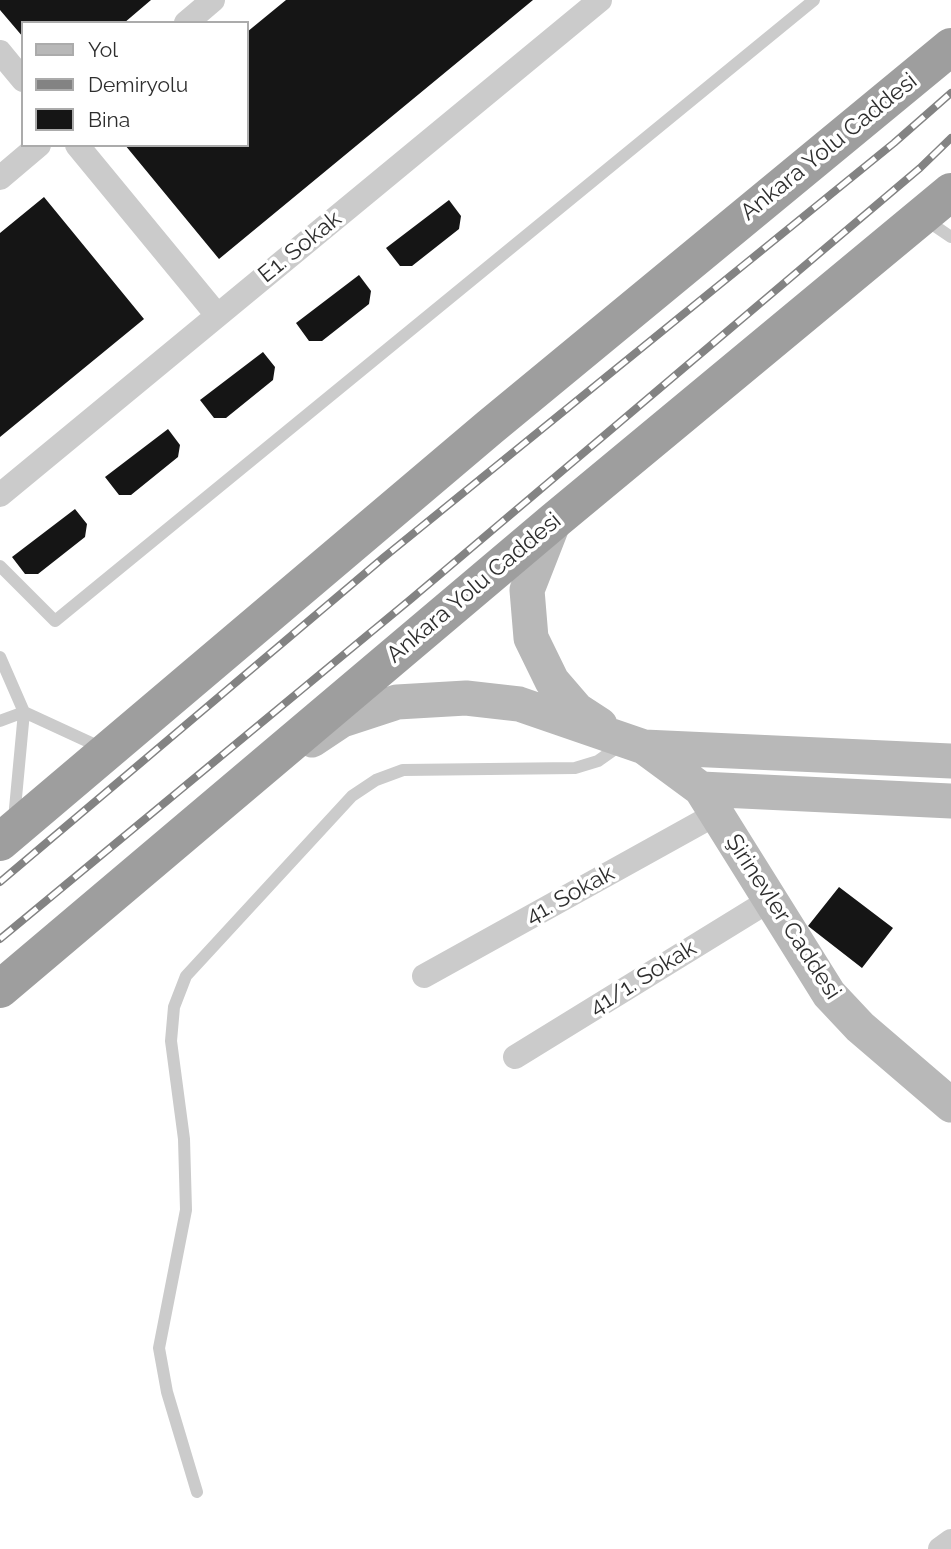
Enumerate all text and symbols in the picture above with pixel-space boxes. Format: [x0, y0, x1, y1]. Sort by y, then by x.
legend [21, 21, 248, 147]
text: Yol [88, 37, 118, 62]
street label: Ankara Yolu Caddesi [735, 67, 923, 227]
text: Demiryolu [88, 72, 188, 97]
text: Bina [88, 107, 130, 132]
street label: E1. Sokak [253, 205, 347, 289]
street label: Ankara Yolu Caddesi [381, 507, 567, 669]
street label: Şirinevler Caddesi [719, 829, 847, 1005]
street label: 41. Sokak [521, 859, 619, 931]
street label: 41/1. Sokak [585, 934, 701, 1022]

